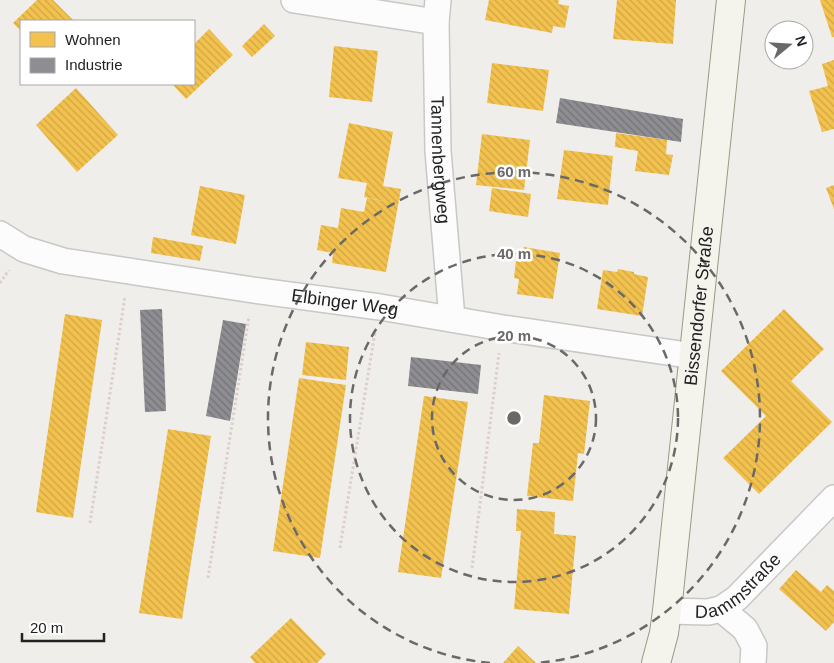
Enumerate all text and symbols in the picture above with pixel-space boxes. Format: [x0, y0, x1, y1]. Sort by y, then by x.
legend [20, 20, 195, 85]
north arrow [764, 20, 814, 70]
text: Wohnen [65, 31, 121, 48]
text: N [792, 34, 811, 48]
text: Industrie [65, 56, 123, 73]
street label: Tannenbergweg [427, 96, 454, 225]
text: 60 m [497, 163, 531, 180]
street label: Bissendorfer Straße [681, 225, 717, 387]
text: 40 m [497, 245, 531, 262]
street label: Elbinger Weg [290, 285, 400, 320]
text: 20 m [497, 327, 531, 344]
centre of rings [505, 409, 523, 427]
street label: Dammstraße [695, 549, 785, 622]
scale bar [22, 610, 105, 642]
text: 20 m [30, 619, 63, 636]

